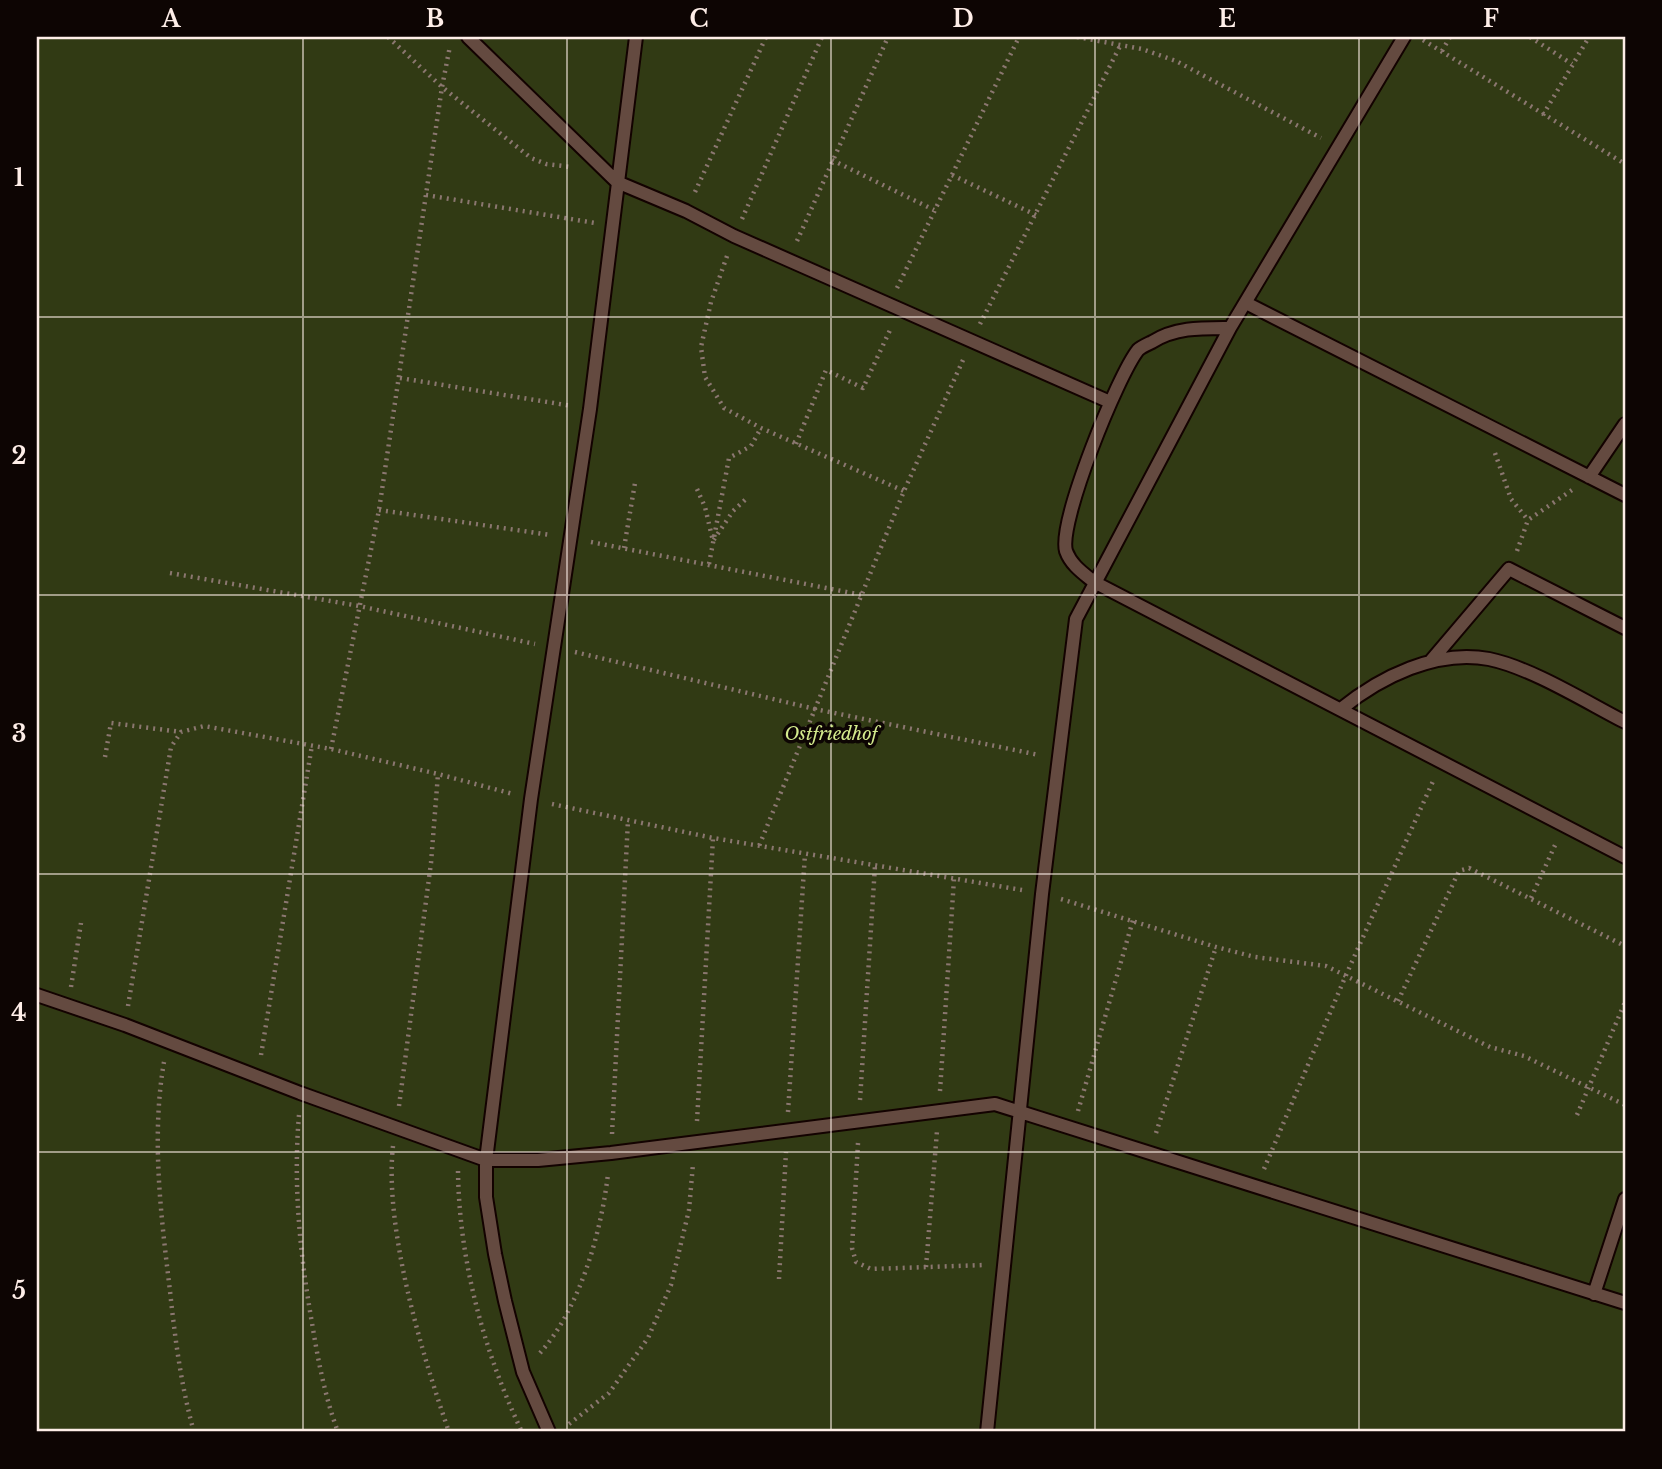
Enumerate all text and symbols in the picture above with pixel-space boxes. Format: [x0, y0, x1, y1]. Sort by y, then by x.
text: A [161, 5, 182, 33]
text: B [426, 5, 444, 33]
text: C [690, 5, 708, 33]
text: D [952, 5, 974, 33]
text: E [1218, 5, 1236, 33]
text: F [1483, 5, 1499, 33]
text: 1 [14, 164, 24, 192]
text: 2 [12, 442, 26, 470]
text: 3 [12, 720, 26, 748]
park label: Ostfriedhof [784, 723, 882, 745]
text: 4 [11, 999, 27, 1027]
text: 5 [12, 1277, 26, 1305]

